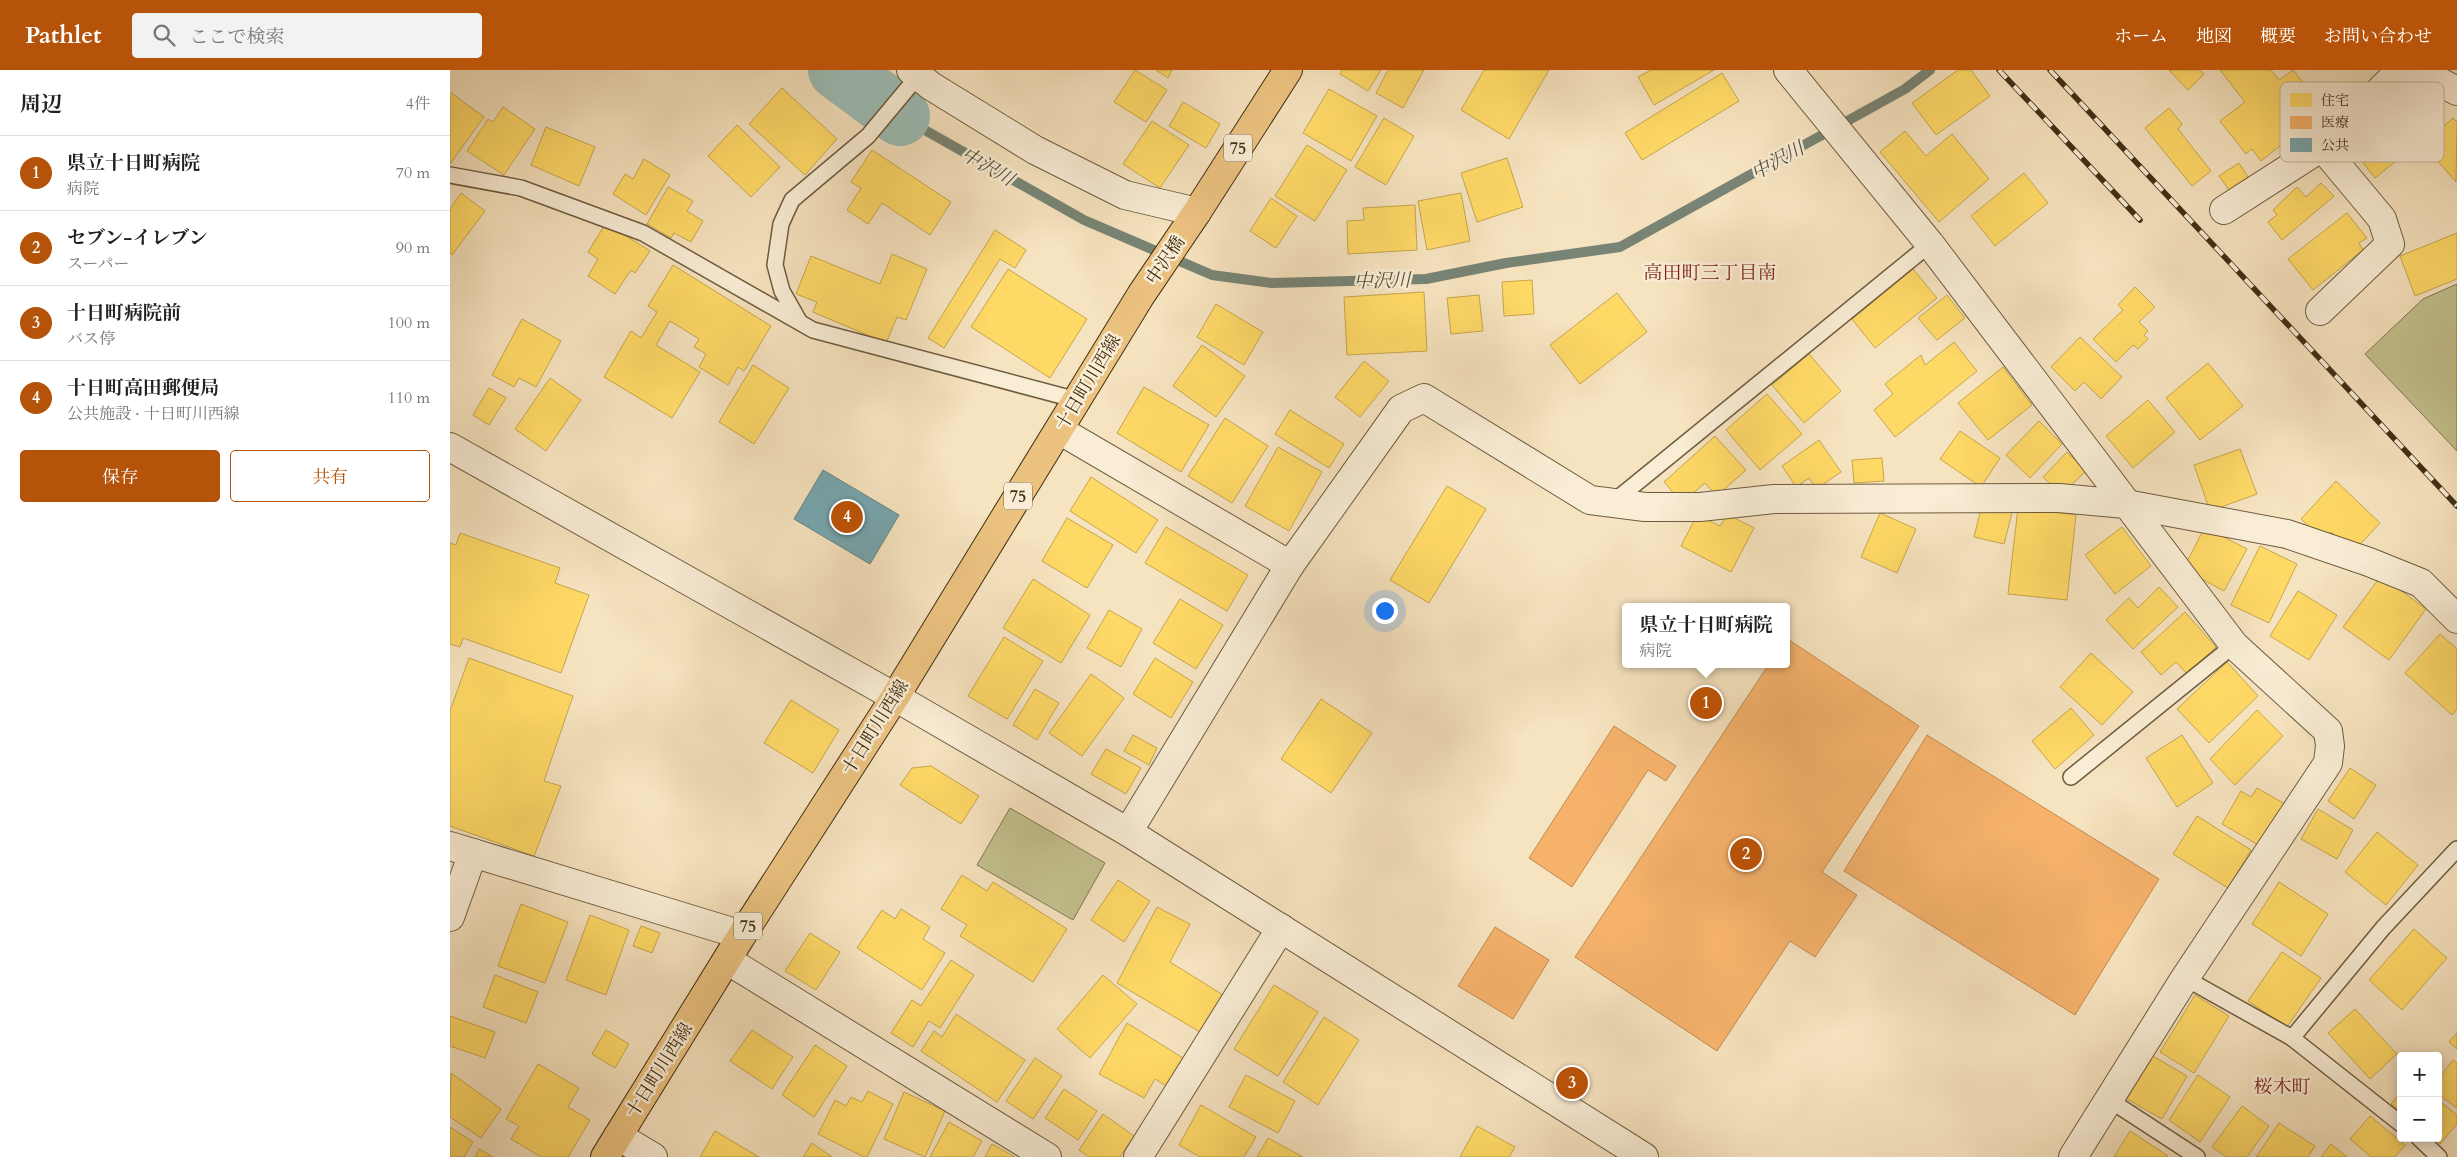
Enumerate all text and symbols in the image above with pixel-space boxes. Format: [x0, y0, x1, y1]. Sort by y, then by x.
search box [132, 13, 482, 58]
text: Pathlet [25, 19, 102, 52]
icon: search [150, 21, 178, 49]
text: ここで検索 [190, 24, 285, 50]
text: ホーム [2114, 24, 2168, 49]
text: 地図 [2196, 24, 2232, 49]
text: 概要 [2260, 24, 2296, 49]
text: お問い合わせ [2324, 24, 2432, 49]
legend [2280, 82, 2444, 162]
text: 周辺 [20, 90, 62, 119]
text: 住宅 [2321, 91, 2349, 110]
text: 4件 [406, 93, 430, 115]
text: 医療 [2321, 113, 2349, 132]
road number: 75 [1224, 134, 1252, 162]
water label: 中沢川 [1746, 135, 1810, 186]
text: 公共 [2321, 136, 2349, 155]
water label: 中沢川 [956, 141, 1020, 193]
text: 県立十日町病院 [67, 150, 200, 176]
text: 1 [32, 162, 40, 184]
text: 70 m [396, 162, 430, 184]
text: 病院 [67, 178, 99, 200]
text: セブン-イレブン [67, 225, 208, 251]
street label: 中沢橋 [1140, 231, 1191, 290]
text: 2 [32, 237, 40, 259]
text: 90 m [396, 237, 430, 259]
text: スーパー [67, 253, 129, 275]
district label: 高田町三丁目南 [1643, 260, 1777, 286]
water label: 中沢川 [1353, 267, 1413, 294]
text: 十日町病院前 [67, 300, 181, 326]
text: 3 [32, 312, 40, 334]
text: 100 m [388, 312, 430, 334]
text: バス停 [67, 328, 115, 350]
street label: 十日町川西線 [1050, 330, 1127, 435]
text: 十日町高田郵便局 [67, 375, 219, 401]
text: 4 [32, 387, 40, 409]
text: 110 m [388, 387, 430, 409]
text: 公共施設 · 十日町川西線 [67, 403, 240, 425]
button: 保存 [20, 450, 220, 502]
button: 共有 [230, 450, 430, 502]
road number: 75 [1004, 482, 1032, 510]
pin: 4 [831, 498, 863, 536]
your location [1372, 598, 1398, 624]
popup [1622, 603, 1790, 668]
text: 県立十日町病院 [1639, 612, 1773, 638]
text: 病院 [1639, 640, 1672, 662]
street label: 十日町川西線 [836, 675, 915, 780]
pin: 1 [1690, 684, 1722, 722]
pin: 2 [1730, 835, 1762, 873]
road number: 75 [734, 912, 762, 939]
street label: 十日町川西線 [620, 1018, 699, 1123]
map controls [2397, 1052, 2442, 1142]
button: + [2397, 1052, 2442, 1097]
pin: 3 [1556, 1064, 1588, 1102]
district label: 桜木町 [2253, 1074, 2311, 1100]
button: − [2397, 1097, 2442, 1142]

